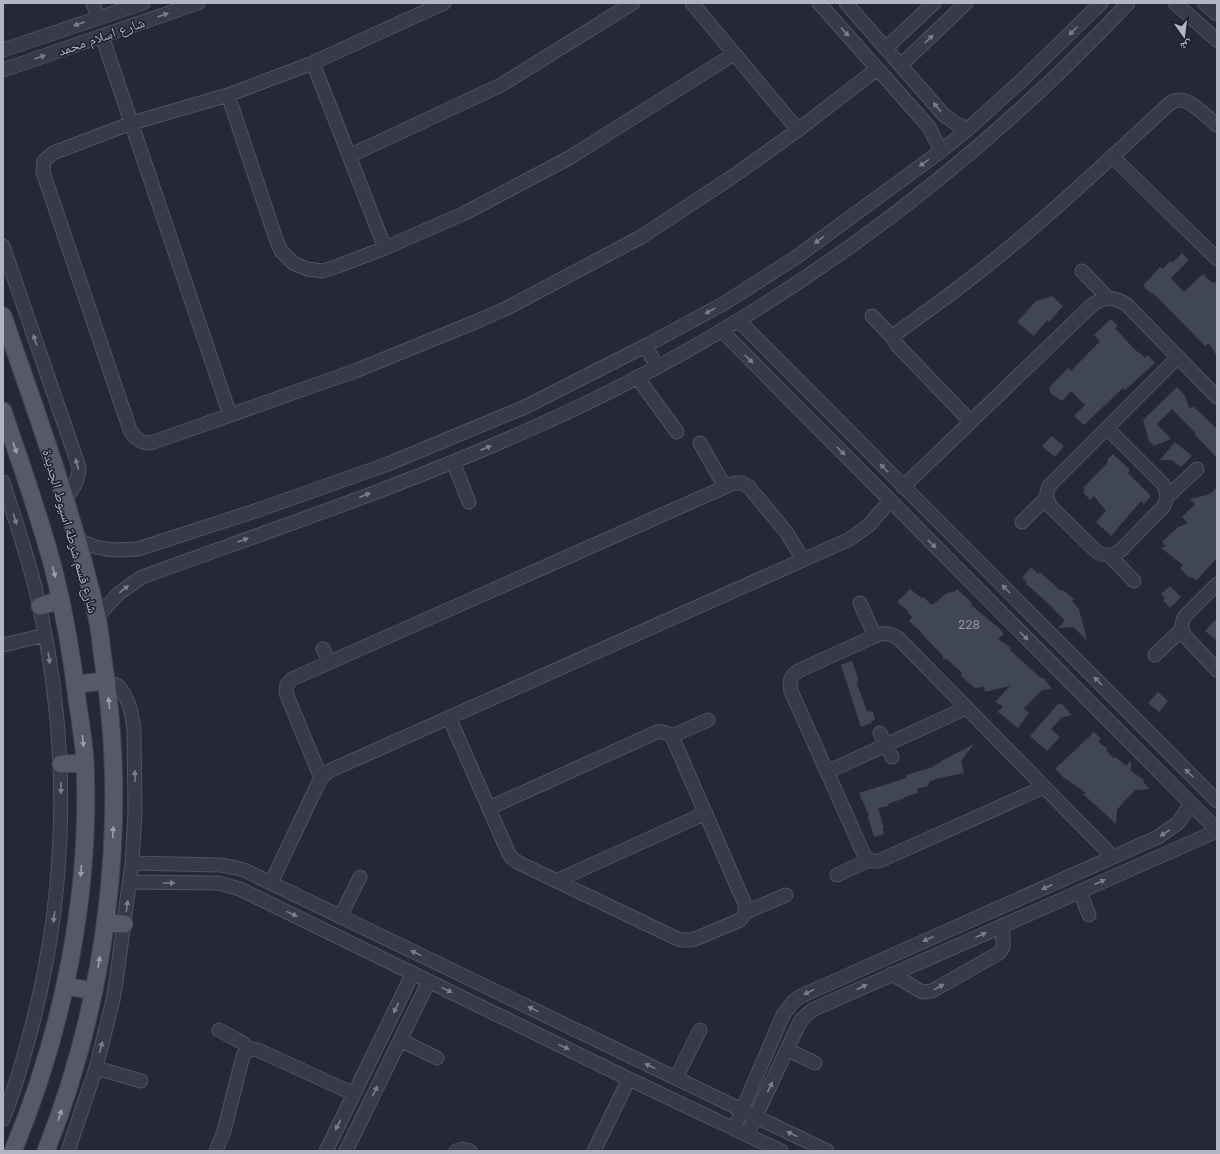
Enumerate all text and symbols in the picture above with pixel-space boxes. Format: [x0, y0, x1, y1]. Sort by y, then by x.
one-way arrow [157, 12, 169, 18]
street label: شارع اسلام محمد [55, 13, 147, 61]
north arrow [1164, 16, 1204, 56]
one-way arrow [73, 22, 85, 28]
one-way arrow [1069, 26, 1078, 36]
one-way arrow [840, 27, 849, 37]
one-way arrow [924, 34, 934, 43]
text: ش [1179, 37, 1194, 54]
one-way arrow [34, 54, 46, 60]
one-way arrow [932, 101, 941, 112]
one-way arrow [918, 159, 929, 168]
one-way arrow [814, 236, 824, 244]
one-way arrow [704, 307, 716, 314]
one-way arrow [32, 334, 38, 346]
one-way arrow [744, 354, 754, 364]
one-way arrow [13, 442, 19, 454]
one-way arrow [481, 445, 492, 451]
one-way arrow [836, 446, 846, 456]
street label: شارع قسم شرطة اسيوط الجديدة [38, 447, 103, 615]
one-way arrow [74, 457, 80, 469]
one-way arrow [879, 463, 889, 473]
one-way arrow [360, 492, 372, 498]
one-way arrow [12, 513, 18, 525]
one-way arrow [238, 537, 250, 543]
one-way arrow [928, 539, 937, 549]
one-way arrow [51, 566, 57, 578]
one-way arrow [1001, 584, 1011, 594]
one-way arrow [118, 585, 129, 594]
house number: 228 [958, 617, 980, 632]
one-way arrow [1019, 631, 1029, 641]
one-way arrow [46, 652, 52, 664]
one-way arrow [1093, 676, 1103, 686]
one-way arrow [106, 697, 112, 709]
one-way arrow [79, 735, 86, 747]
one-way arrow [1185, 768, 1194, 778]
one-way arrow [132, 769, 138, 782]
one-way arrow [58, 782, 64, 795]
one-way arrow [109, 826, 116, 838]
one-way arrow [1159, 829, 1171, 836]
one-way arrow [78, 865, 85, 877]
one-way arrow [1094, 879, 1106, 886]
one-way arrow [163, 880, 176, 886]
one-way arrow [1041, 883, 1053, 890]
one-way arrow [124, 900, 130, 912]
one-way arrow [51, 911, 57, 923]
one-way arrow [287, 911, 298, 917]
one-way arrow [976, 932, 987, 938]
one-way arrow [923, 936, 934, 942]
one-way arrow [410, 950, 421, 956]
one-way arrow [96, 955, 102, 968]
one-way arrow [857, 984, 869, 990]
one-way arrow [933, 984, 945, 991]
one-way arrow [441, 987, 453, 993]
one-way arrow [804, 989, 815, 995]
one-way arrow [392, 1003, 399, 1014]
one-way arrow [527, 1006, 538, 1012]
one-way arrow [98, 1041, 104, 1053]
one-way arrow [558, 1044, 569, 1050]
one-way arrow [644, 1063, 656, 1069]
one-way arrow [767, 1082, 773, 1093]
one-way arrow [372, 1085, 378, 1097]
one-way arrow [57, 1108, 63, 1120]
one-way arrow [335, 1119, 342, 1131]
one-way arrow [787, 1131, 798, 1137]

